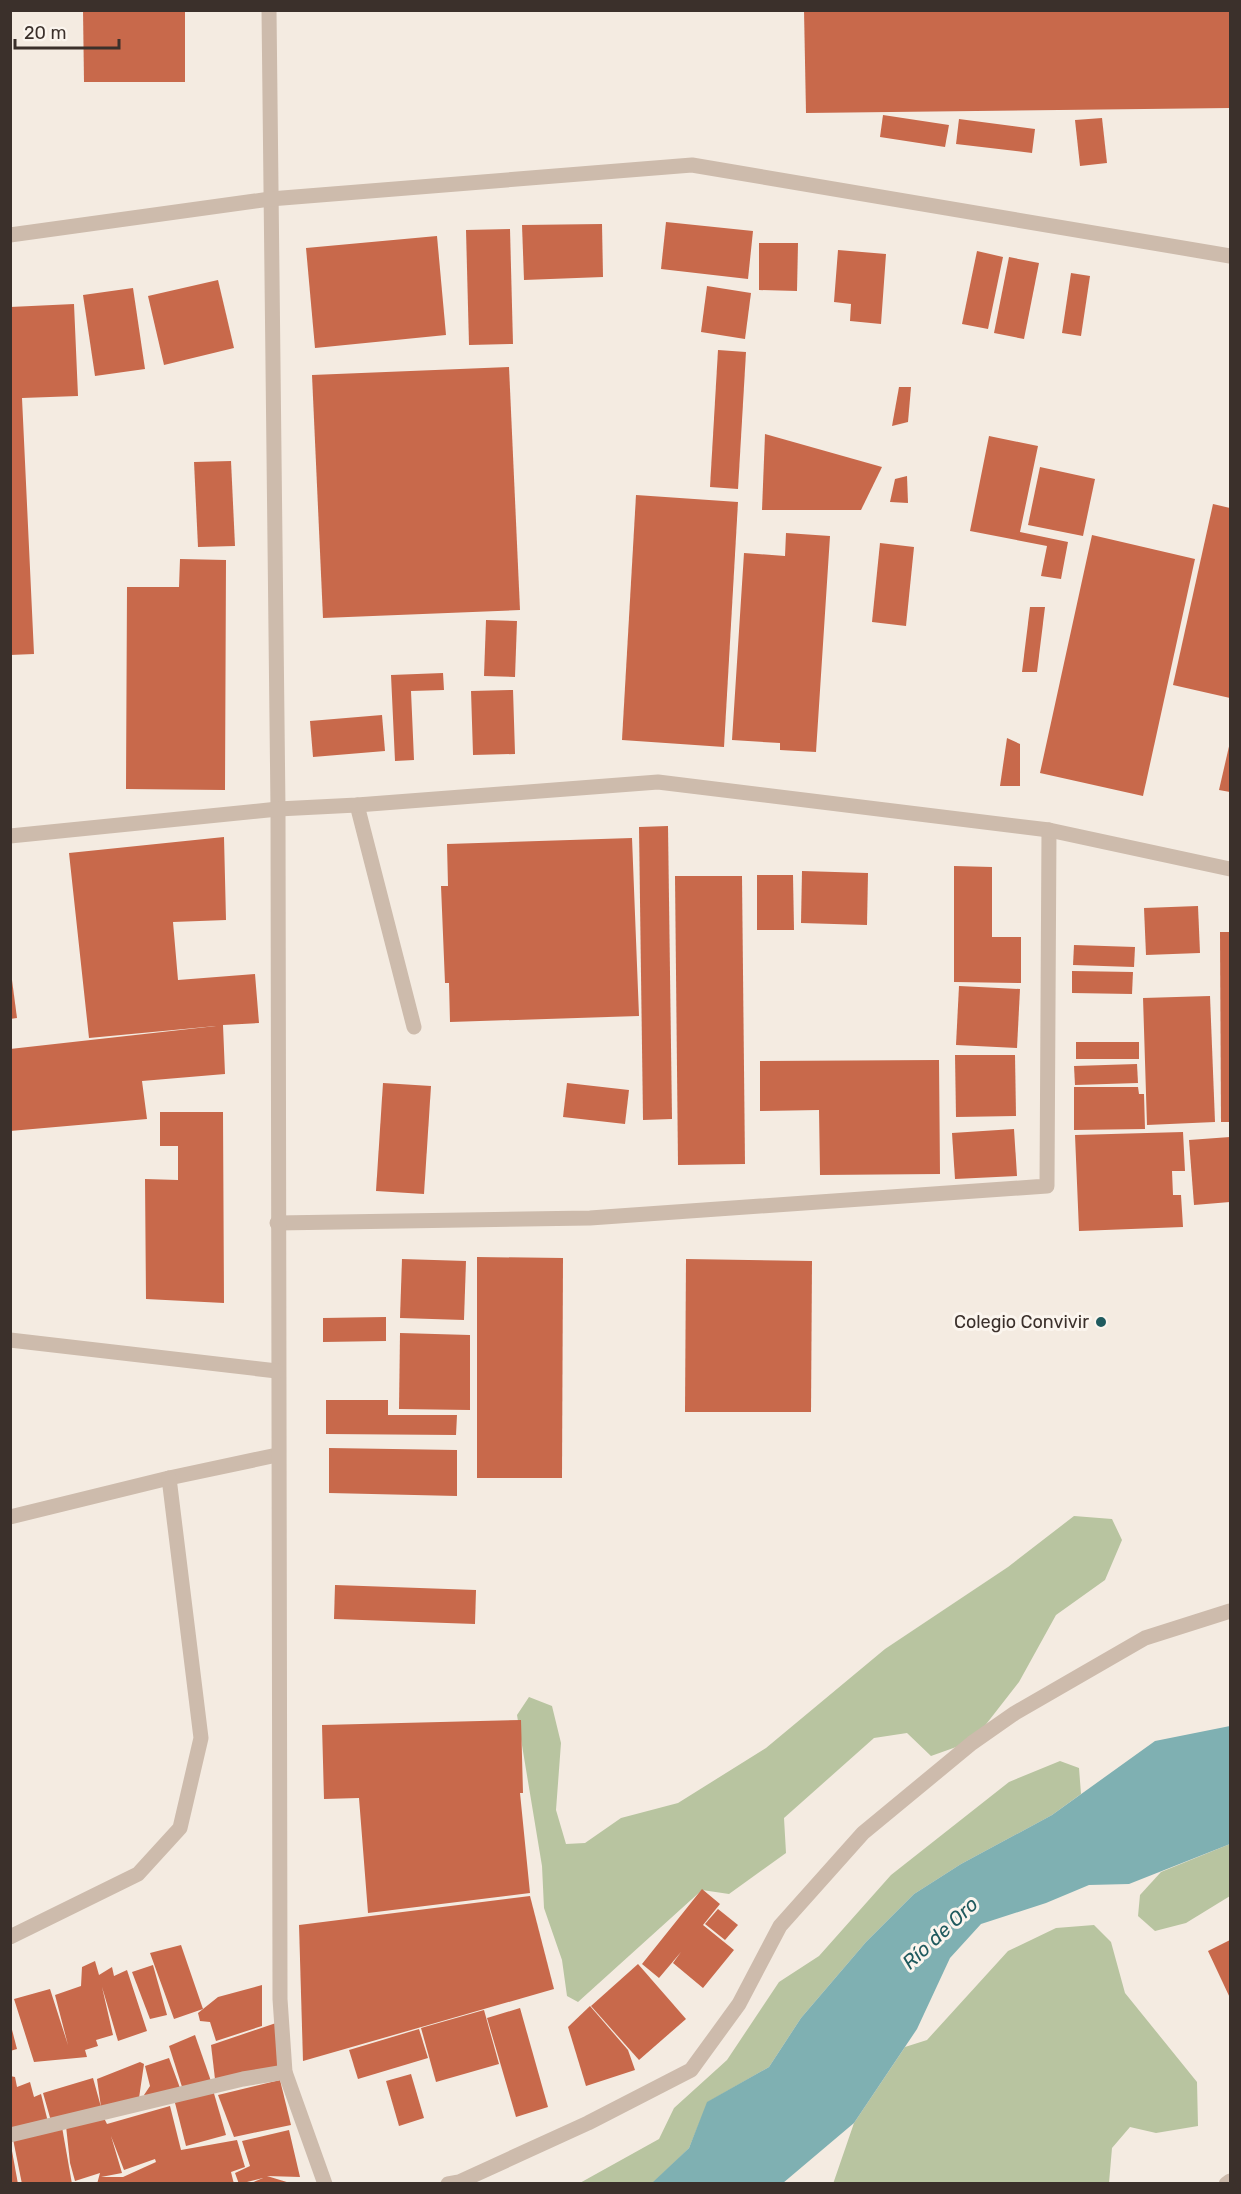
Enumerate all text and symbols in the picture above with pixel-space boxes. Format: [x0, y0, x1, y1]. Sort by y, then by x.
scale bar [15, 12, 118, 50]
text: 20 m [24, 22, 66, 44]
place label: Colegio Convivir [954, 1311, 1089, 1333]
marker: Colegio Convivir [1094, 1315, 1108, 1329]
water label: Río de Oro [897, 1892, 983, 1974]

